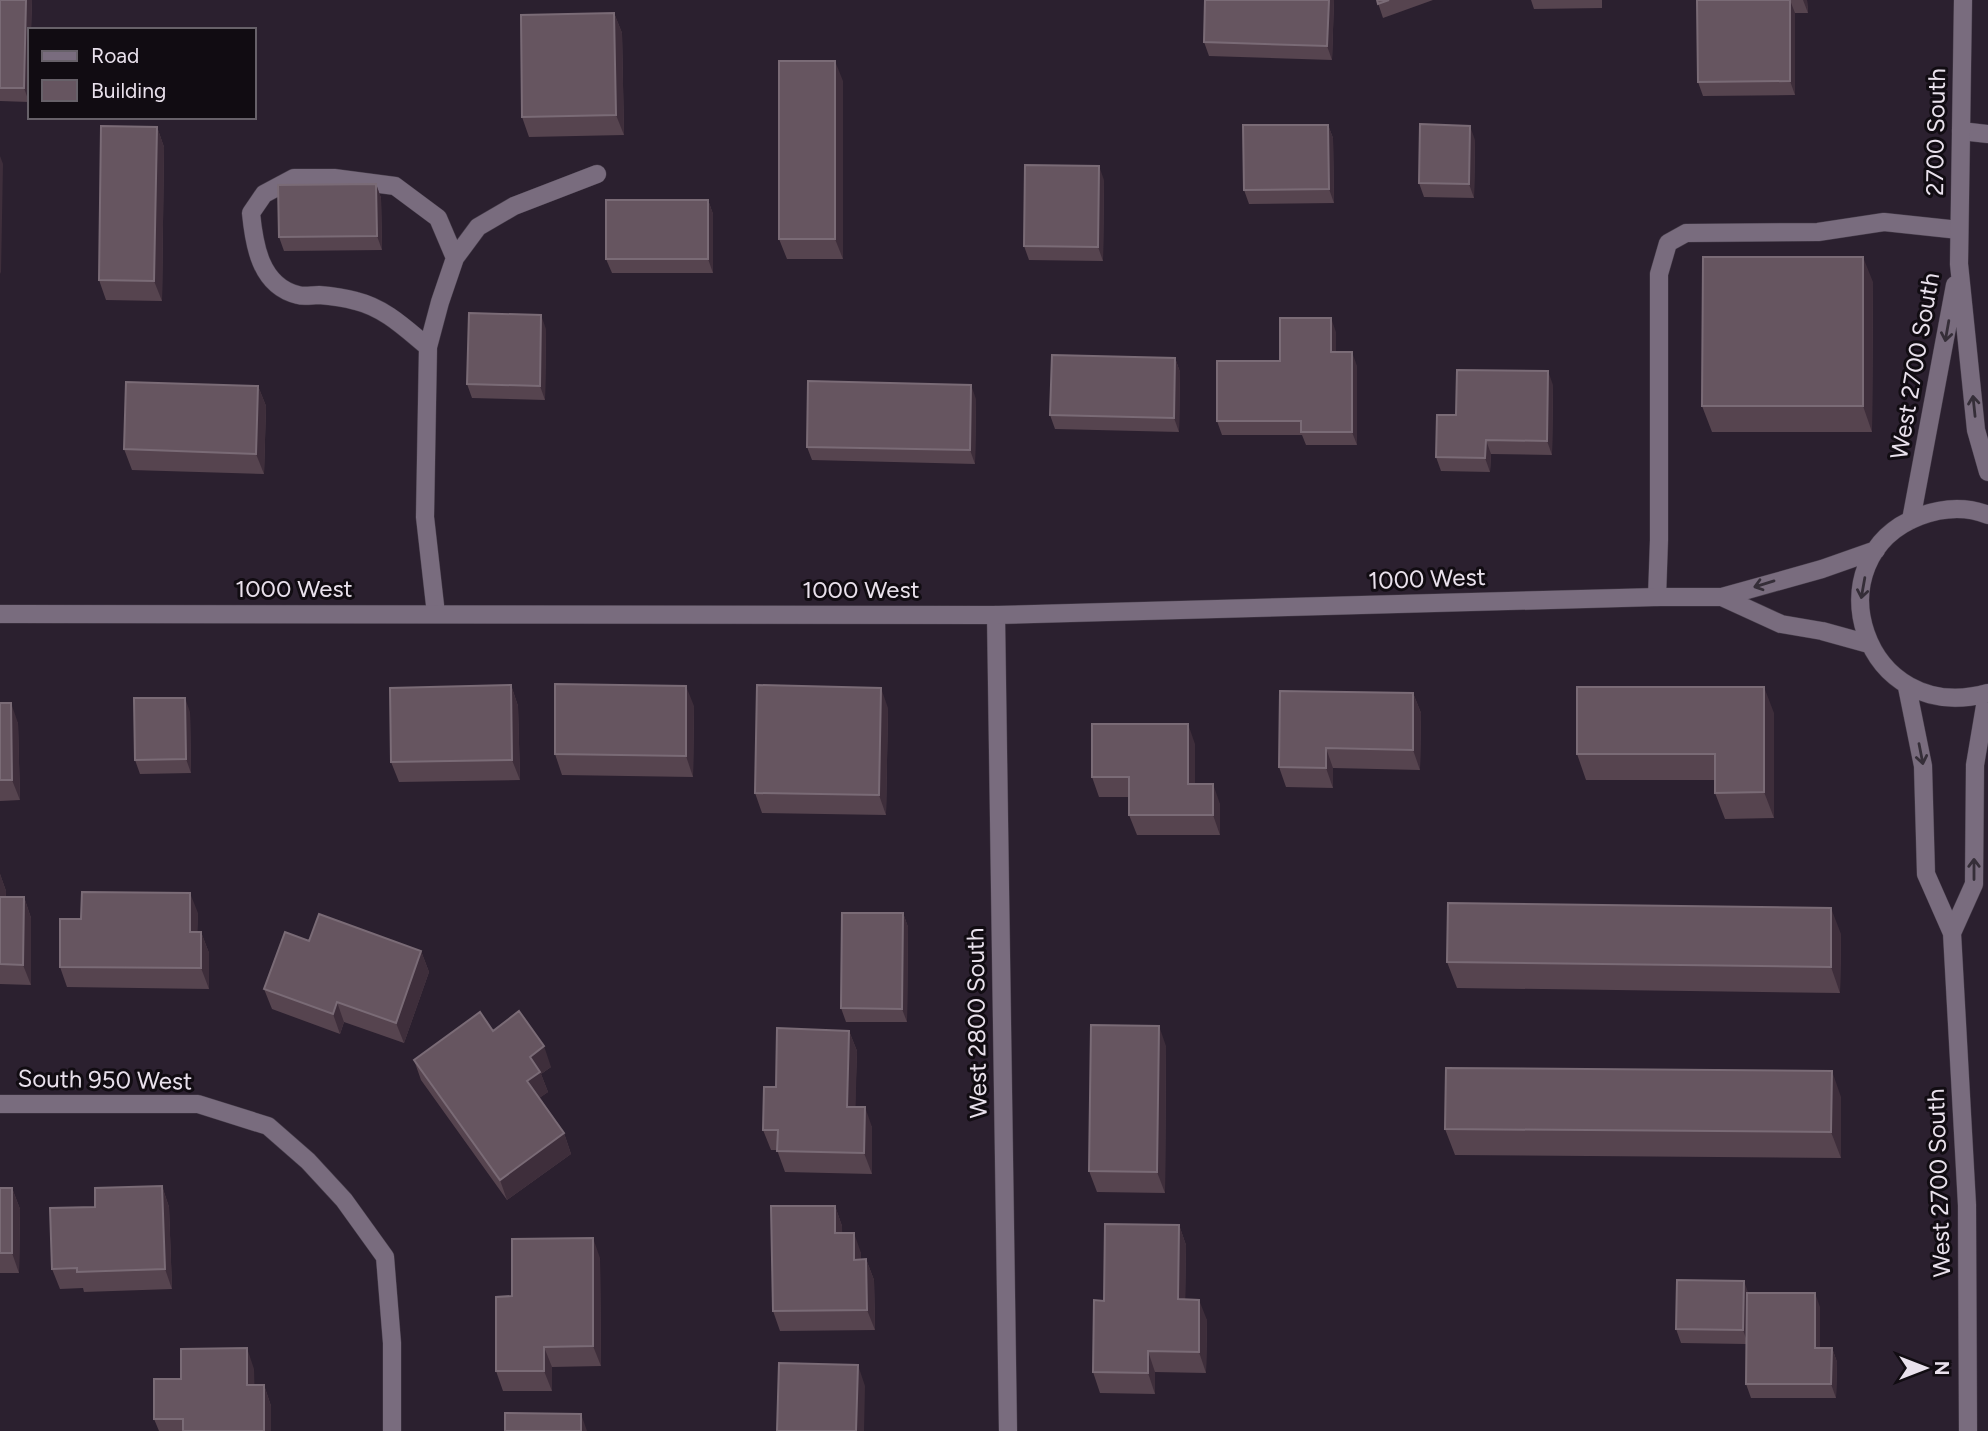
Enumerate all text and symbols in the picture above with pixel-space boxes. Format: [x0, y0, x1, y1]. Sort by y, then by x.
legend [28, 28, 256, 119]
text: Road [91, 43, 139, 68]
street label: 2700 South [1920, 68, 1951, 196]
text: Building [91, 78, 166, 103]
street label: West 2700 South [1884, 270, 1945, 461]
one-way arrow [1940, 319, 1953, 342]
one-way arrow [1967, 395, 1980, 417]
street label: 1000 West [1368, 562, 1486, 595]
street label: 1000 West [235, 574, 353, 603]
street label: 1000 West [802, 575, 920, 604]
one-way arrow [1856, 576, 1869, 598]
one-way arrow [1753, 579, 1775, 592]
one-way arrow [1914, 742, 1928, 765]
one-way arrow [1967, 858, 1981, 881]
street label: West 2800 South [960, 927, 993, 1119]
street label: South 950 West [17, 1063, 193, 1096]
street label: West 2700 South [1921, 1088, 1956, 1278]
north arrow [1890, 1333, 1960, 1403]
text: N [1930, 1361, 1953, 1375]

